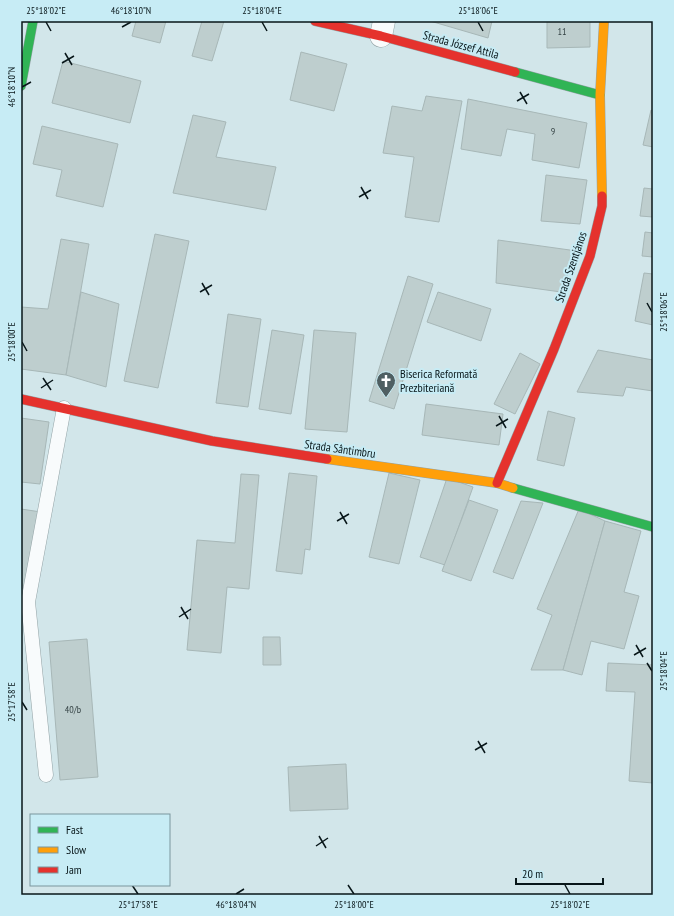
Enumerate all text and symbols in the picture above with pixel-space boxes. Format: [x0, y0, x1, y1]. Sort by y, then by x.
text: 25°18'02"E [26, 4, 66, 17]
text: 46°18'10"N [111, 4, 151, 17]
text: 25°18'04"E [242, 4, 282, 17]
text: 25°18'06"E [458, 4, 498, 17]
house number: 11 [558, 25, 567, 38]
street label: Strada József Attila [422, 27, 501, 62]
text: 46°18'10"N [5, 67, 18, 107]
house number: 9 [551, 125, 555, 138]
street label: Strada Szentjános [551, 230, 590, 304]
text: 25°18'06"E [657, 292, 670, 332]
text: 25°18'00"E [5, 322, 18, 362]
place label: Biserica Reformată Prezbiteriană [400, 366, 477, 395]
church icon: Biserica Reformată Prezbiteriană [375, 370, 397, 398]
street label: Strada Sântimbru [304, 436, 377, 461]
text: 25°18'04"E [657, 651, 670, 691]
text: 25°17'58"E [5, 682, 18, 722]
house number: 40/b [65, 703, 81, 716]
legend [30, 814, 170, 886]
text: Fast [66, 822, 84, 837]
text: Slow [66, 842, 87, 857]
scale bar [516, 860, 603, 886]
text: Jam [65, 862, 82, 877]
text: 20 m [522, 866, 543, 881]
text: 25°17'58"E [118, 898, 158, 911]
text: 46°18'04"N [216, 898, 256, 911]
text: 25°18'00"E [334, 898, 374, 911]
text: 25°18'02"E [550, 898, 590, 911]

